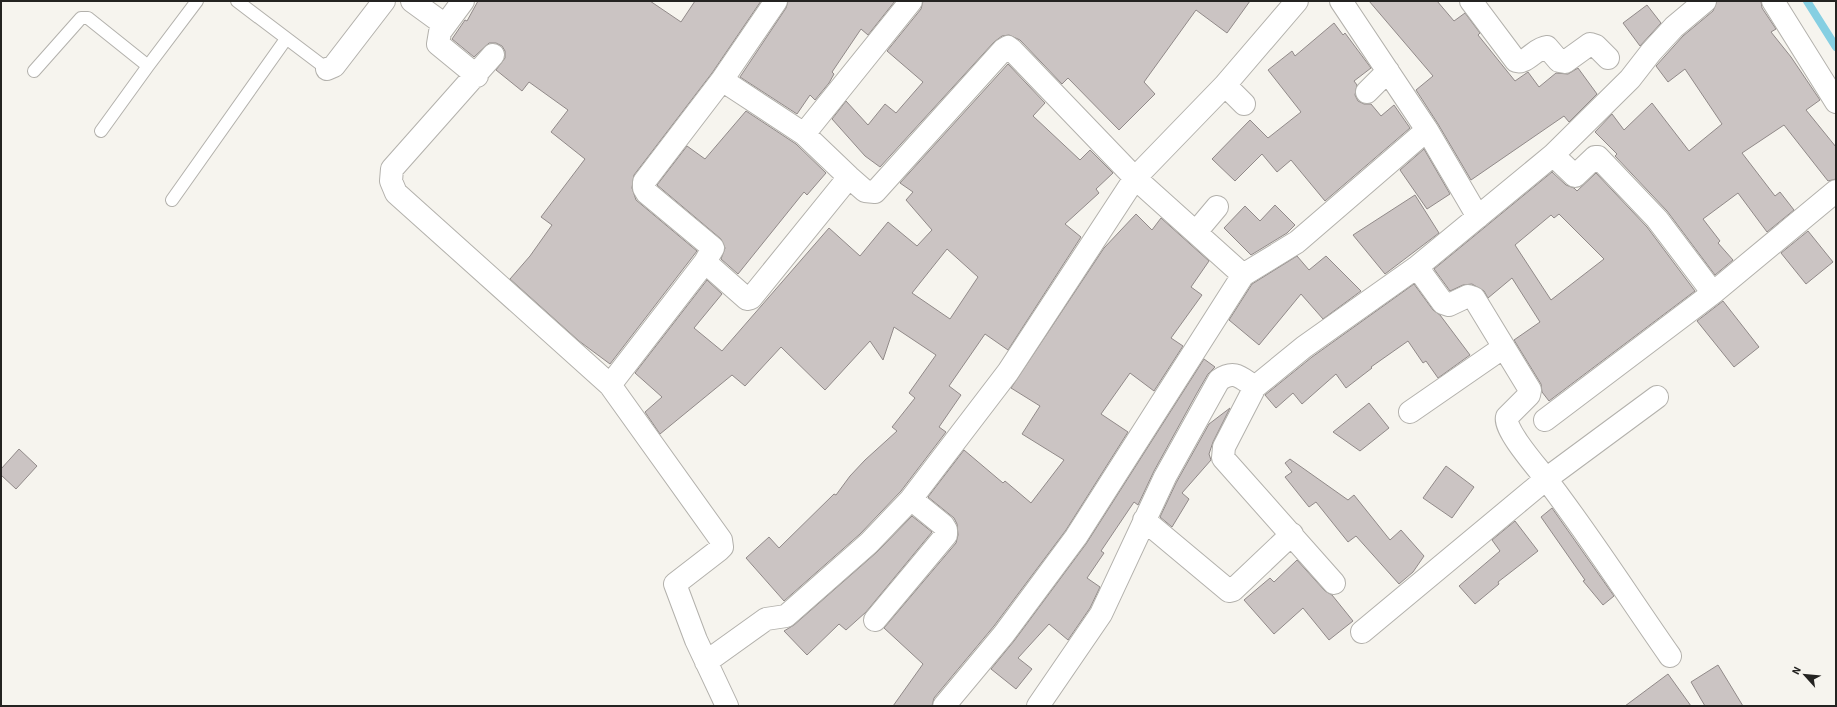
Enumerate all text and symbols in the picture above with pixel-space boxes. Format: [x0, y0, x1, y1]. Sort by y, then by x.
north arrow [1785, 655, 1825, 695]
text: N [1788, 664, 1805, 677]

